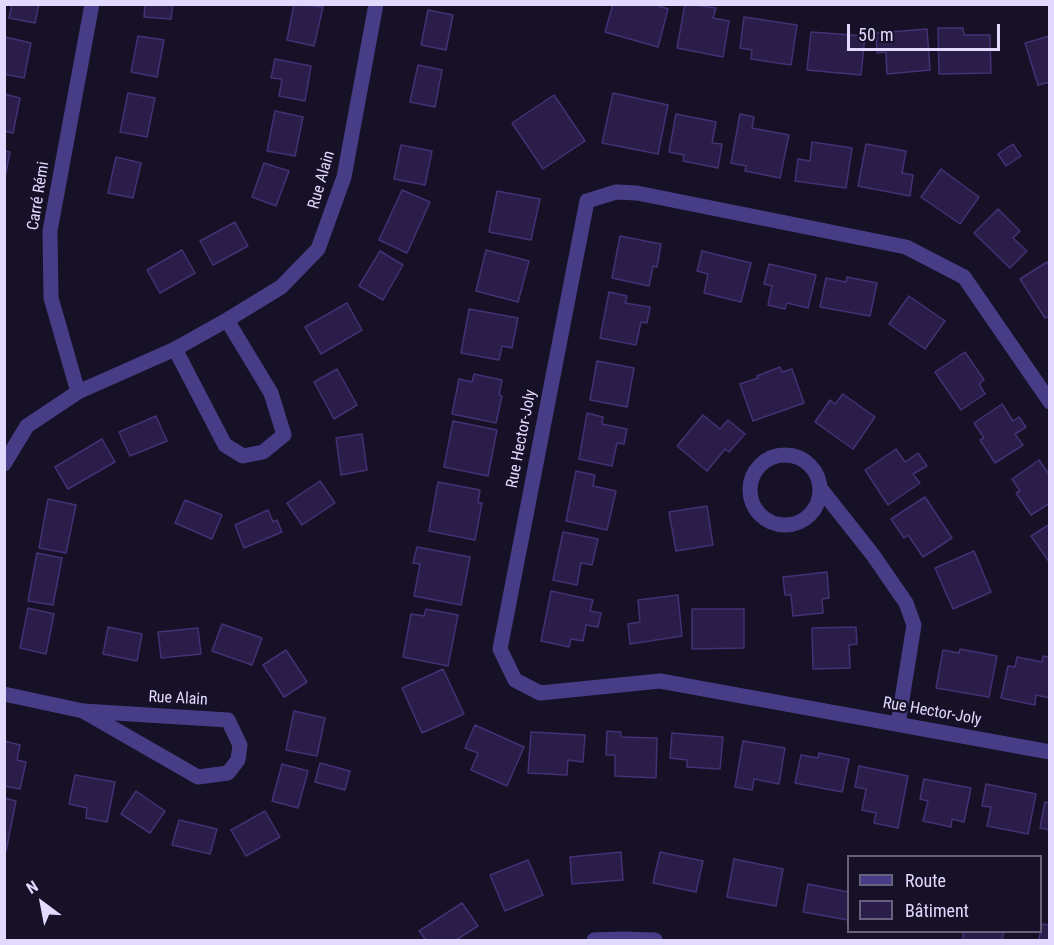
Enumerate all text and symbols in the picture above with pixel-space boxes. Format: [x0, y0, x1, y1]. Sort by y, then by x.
scale bar [850, 12, 1003, 50]
text: 50 m [858, 24, 893, 45]
street label: Rue Alain [305, 149, 339, 211]
street label: Carré Rémi [24, 160, 54, 232]
street label: Rue Hector-Joly [503, 388, 541, 490]
street label: Rue Alain [148, 688, 208, 710]
street label: Rue Hector-Joly [881, 694, 983, 730]
legend [847, 855, 1042, 933]
text: Route [905, 870, 946, 891]
north arrow [12, 873, 72, 933]
text: N [23, 877, 41, 898]
text: Bâtiment [905, 900, 969, 921]

